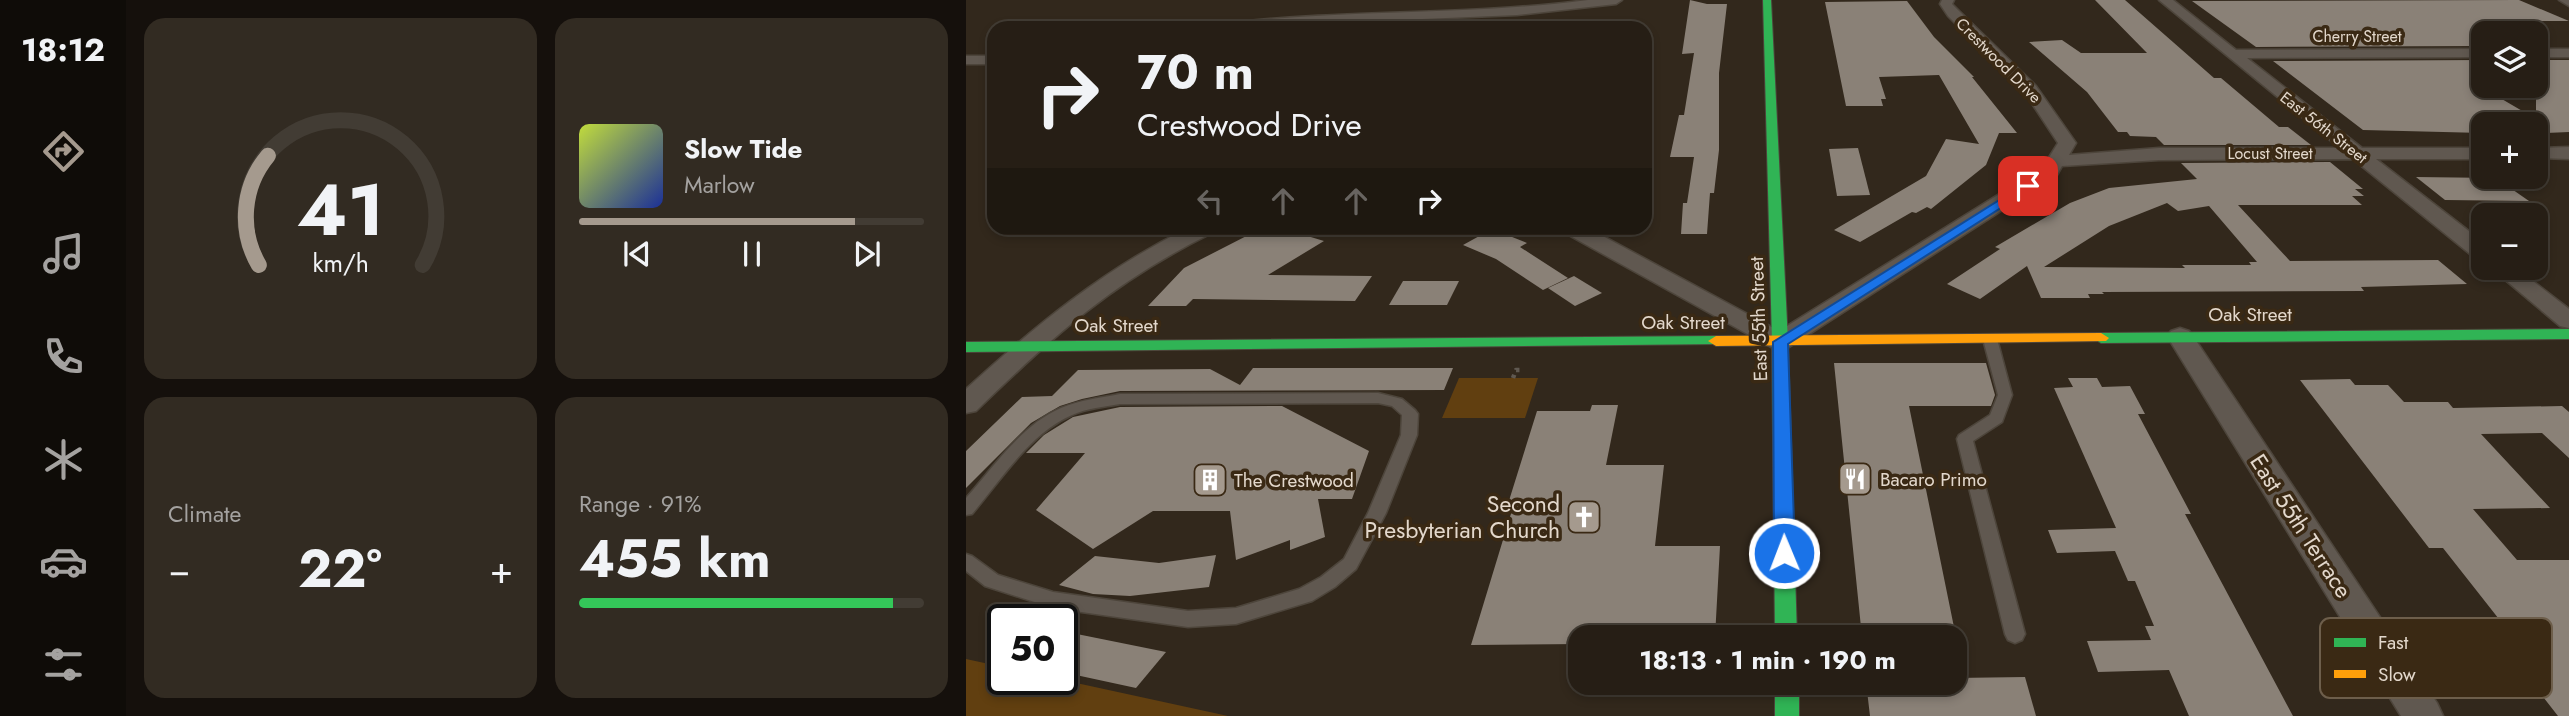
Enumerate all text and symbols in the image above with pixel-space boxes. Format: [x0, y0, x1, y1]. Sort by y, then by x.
street label: Crestwood Drive [1951, 13, 2046, 108]
map controls [2471, 21, 2548, 280]
button: layers [2471, 21, 2548, 98]
street label: Cherry Street [2312, 25, 2402, 48]
text: 18:12 [21, 27, 105, 73]
text: 70 m [1137, 37, 1254, 107]
icon: right [1022, 49, 1113, 140]
street label: East 56th Street [2275, 86, 2372, 169]
text: Crestwood Drive [1137, 102, 1362, 148]
button: + [2471, 112, 2548, 189]
icon: directions [39, 127, 88, 176]
text: Slow Tide [684, 130, 803, 168]
street label: Locust Street [2227, 142, 2313, 165]
pin [1998, 156, 2058, 216]
text: 41 [297, 157, 384, 262]
icon: arrive [2009, 167, 2047, 205]
text: Marlow [684, 168, 755, 202]
icon: left [1191, 182, 1229, 220]
icon: ahead [1264, 182, 1302, 220]
icon: ahead [1337, 182, 1375, 220]
icon: right [1410, 182, 1448, 220]
button: − [2471, 203, 2548, 280]
icon: music [39, 229, 88, 278]
icon: previous [618, 235, 656, 273]
icon: pause [733, 235, 771, 273]
icon: next [848, 235, 886, 273]
text: km/h [312, 245, 369, 281]
street label: East 55th Street [1743, 256, 1774, 382]
street label: Oak Street [2208, 301, 2292, 328]
street label: Oak Street [1641, 309, 1725, 336]
street label: Oak Street [1074, 312, 1158, 339]
icon: phone [39, 332, 88, 381]
icon: climate [39, 435, 88, 484]
street label: East 55th Terrace [2242, 447, 2360, 605]
restaurant icon: Bacaro Primo [1836, 460, 1874, 498]
building icon: The Crestwood [1191, 461, 1229, 499]
place label: Bacaro Primo [1880, 466, 1987, 493]
place label: The Crestwood [1234, 467, 1354, 494]
text: Range · 91% [579, 487, 702, 521]
place label: Second Presbyterian Church [1365, 487, 1560, 547]
text: Climate [168, 497, 241, 531]
church icon: Second Presbyterian Church [1565, 498, 1603, 536]
position arrow [1747, 516, 1821, 590]
text: 455 km [579, 521, 771, 597]
text: 22° [298, 531, 382, 607]
icon: car [39, 537, 88, 586]
text: − [168, 542, 190, 597]
text: + [490, 542, 513, 597]
speed limit sign: 50 [987, 604, 1078, 695]
legend [2320, 618, 2552, 698]
text: Fast [2378, 629, 2409, 656]
icon: filters [39, 640, 88, 689]
text: 18:13 · 1 min · 190 m [1639, 641, 1896, 679]
text: Slow [2378, 661, 2416, 688]

